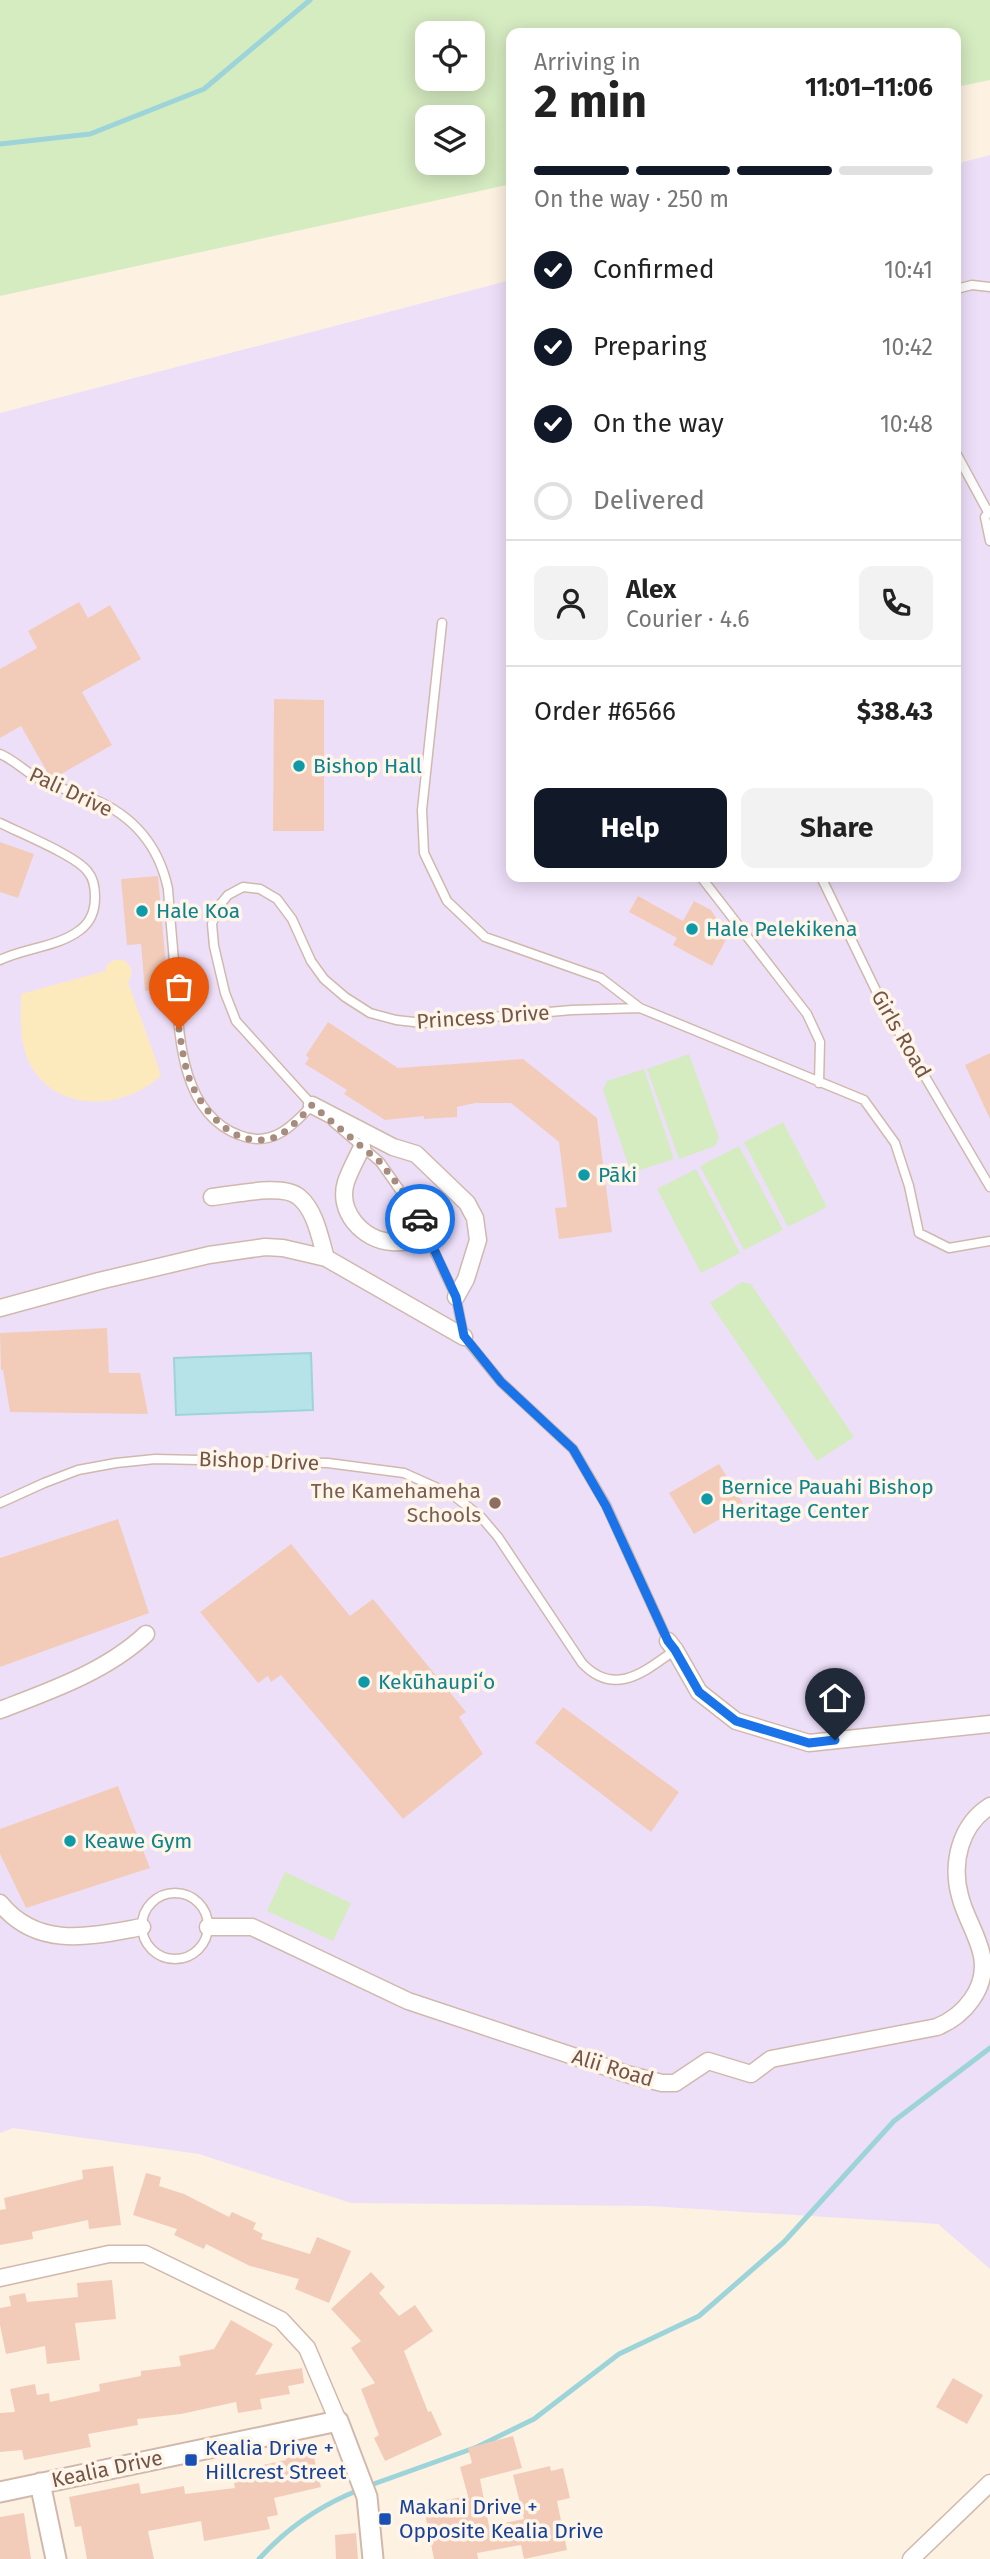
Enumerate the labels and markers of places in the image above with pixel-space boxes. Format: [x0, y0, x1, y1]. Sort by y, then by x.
place label: Bishop Hall [313, 753, 422, 779]
marker: Bishop Hall [291, 758, 307, 774]
place label: Hale Koa [156, 898, 240, 924]
marker: Hale Koa [134, 903, 150, 919]
place label: Hale Pelekikena [706, 916, 857, 942]
marker: Hale Pelekikena [684, 921, 700, 937]
pin [149, 957, 209, 1029]
place label: Pāki [598, 1162, 637, 1188]
marker: Pāki [576, 1167, 592, 1183]
place label: Bernice Pauahi Bishop Heritage Center [721, 1474, 934, 1524]
place label: The Kamehameha Schools [311, 1478, 481, 1528]
marker: Bernice Pauahi Bishop Heritage Center [699, 1491, 715, 1507]
marker: The Kamehameha Schools [487, 1495, 503, 1511]
pin [805, 1668, 865, 1740]
place label: Kekūhaupiʻo [378, 1669, 495, 1695]
marker: Kekūhaupiʻo [356, 1674, 372, 1690]
place label: Keawe Gym [84, 1828, 192, 1854]
marker: Keawe Gym [62, 1833, 78, 1849]
place label: Kealia Drive + Hillcrest Street [205, 2435, 347, 2485]
marker: Kealia Drive + Hillcrest Street [183, 2452, 199, 2468]
place label: Makani Drive + Opposite Kealia Drive [399, 2494, 604, 2544]
marker: Makani Drive + Opposite Kealia Drive [377, 2511, 393, 2527]

